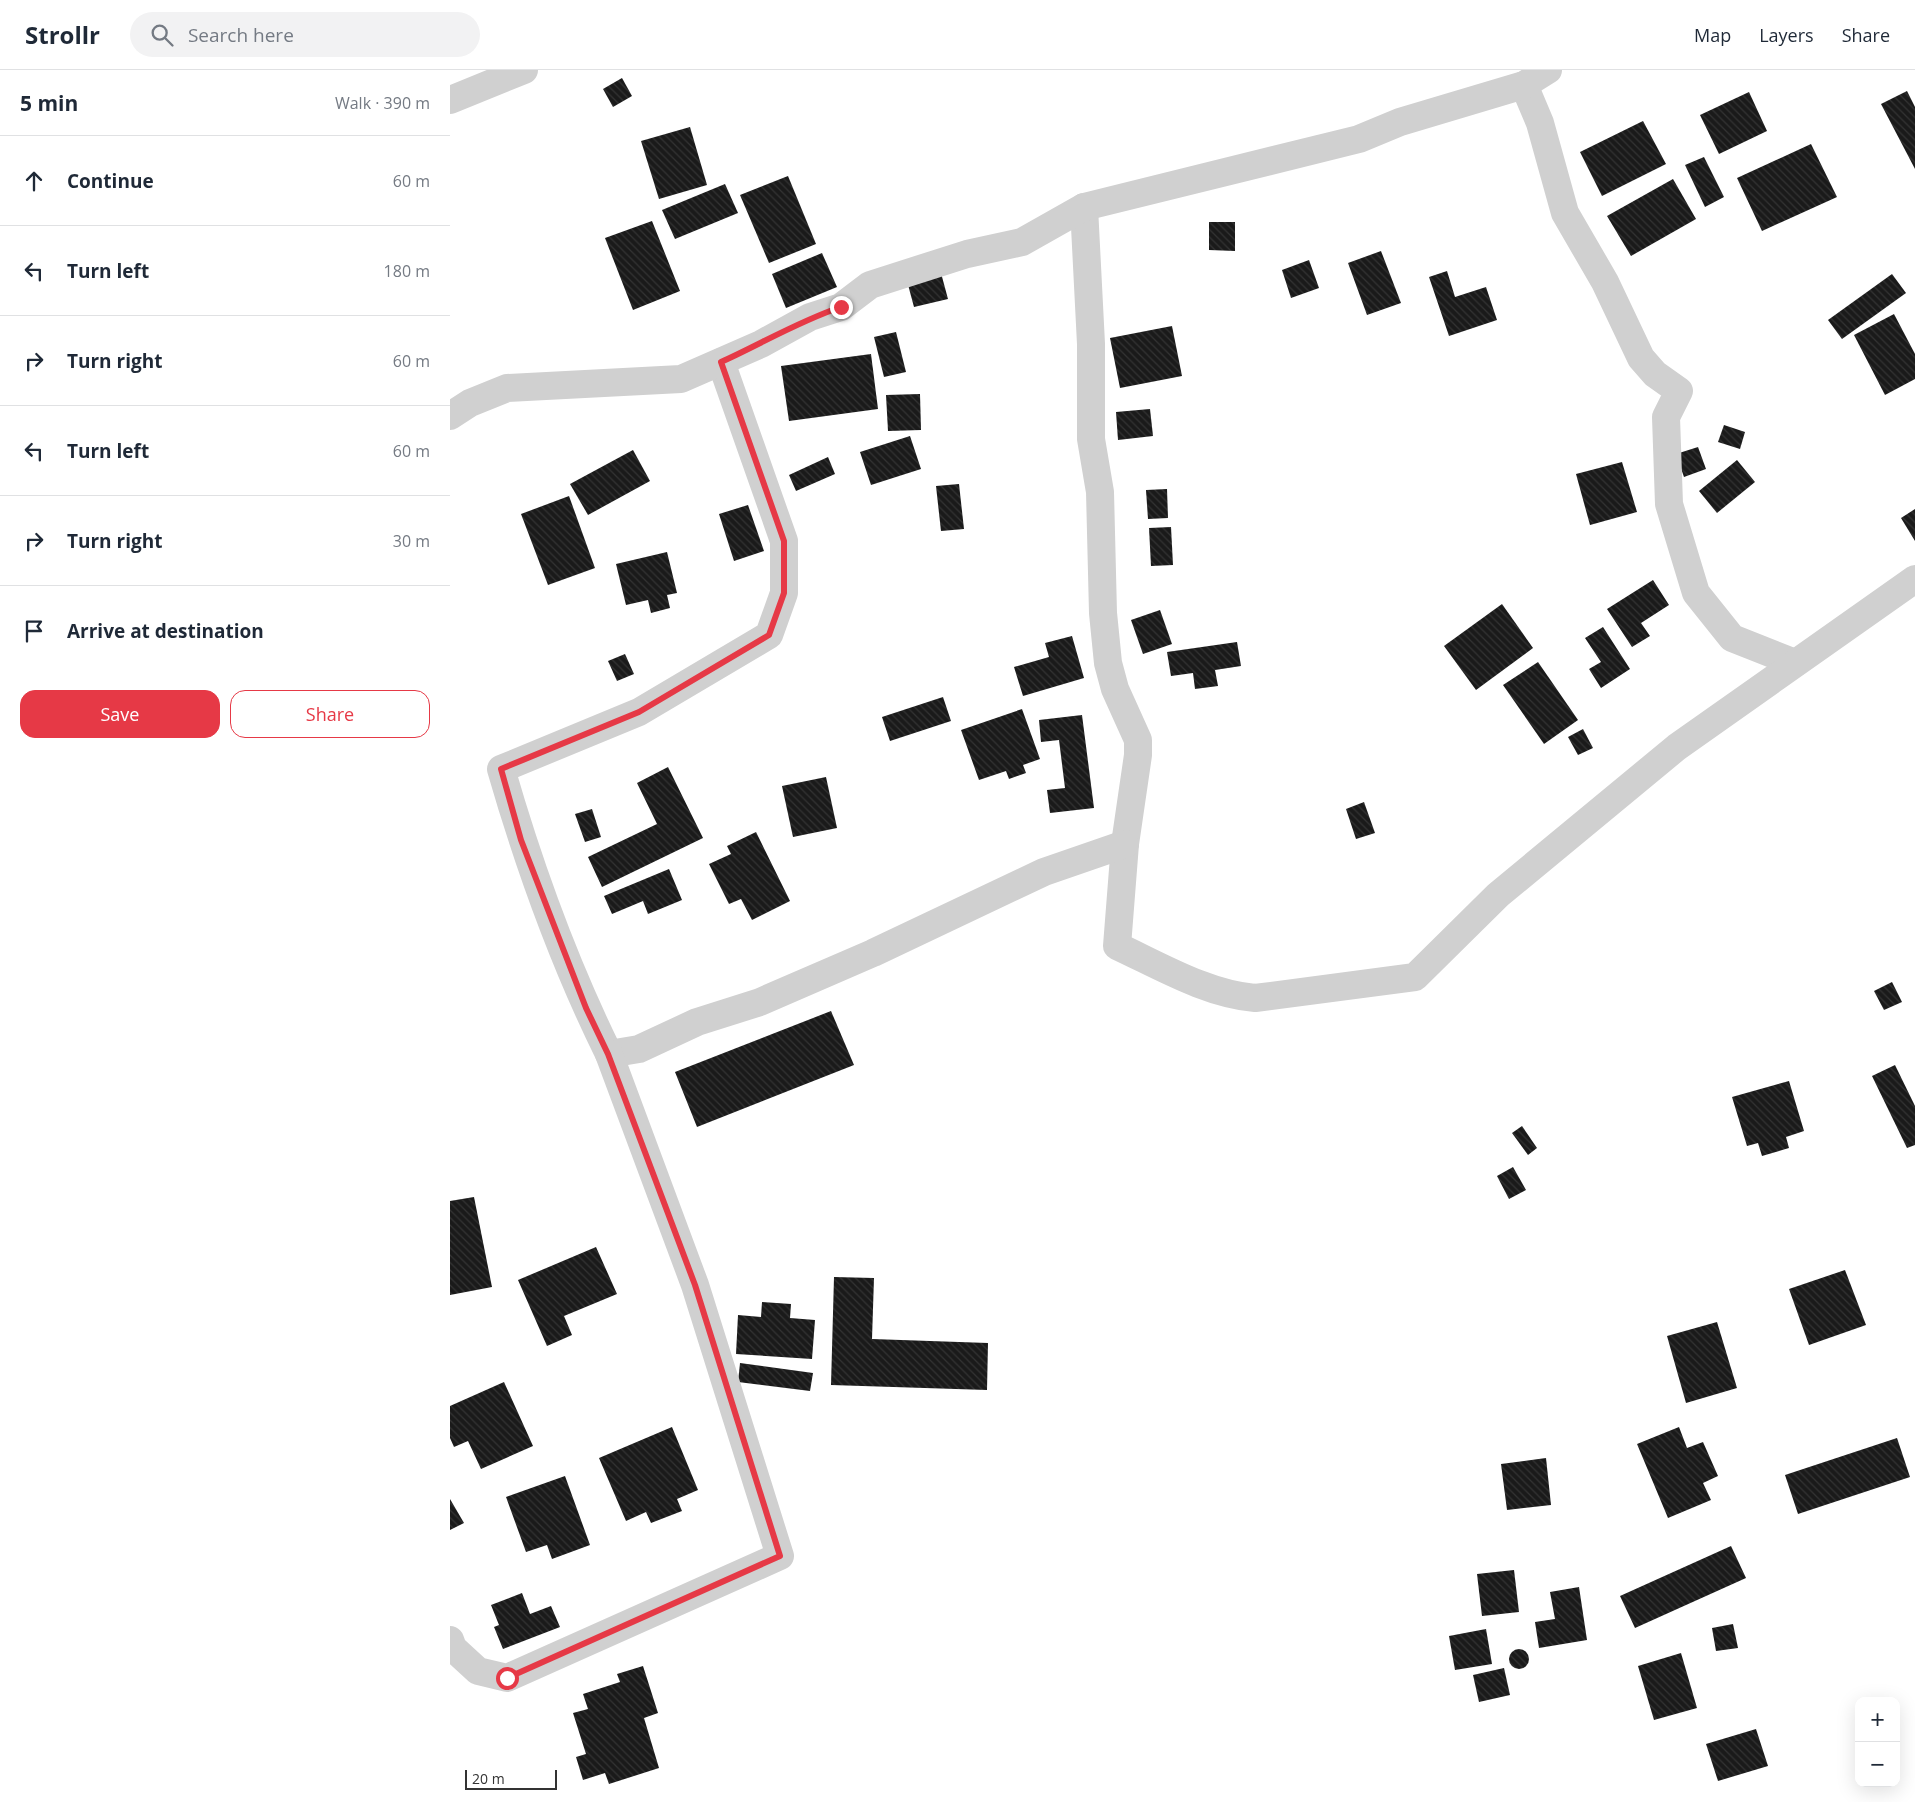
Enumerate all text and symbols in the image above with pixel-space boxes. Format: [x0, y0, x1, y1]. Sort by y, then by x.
search box [130, 12, 480, 57]
text: Strollr [25, 18, 100, 51]
icon: search [148, 21, 176, 49]
text: Search here [188, 22, 294, 48]
text: Map [1694, 23, 1731, 47]
text: Layers [1759, 23, 1814, 47]
text: Share [1842, 23, 1890, 47]
text: 5 min [20, 89, 78, 117]
text: Walk · 390 m [335, 92, 430, 114]
icon: ahead [20, 167, 48, 195]
text: Continue [67, 168, 154, 194]
text: 60 m [393, 170, 430, 192]
icon: left [20, 257, 48, 285]
text: Turn left [67, 258, 149, 284]
text: 180 m [384, 260, 430, 282]
route end [830, 296, 853, 319]
icon: right [20, 347, 48, 375]
text: Turn right [67, 348, 162, 374]
text: 60 m [393, 350, 430, 372]
icon: left [20, 437, 48, 465]
text: Turn left [67, 438, 149, 464]
text: 60 m [393, 440, 430, 462]
icon: right [20, 527, 48, 555]
text: Turn right [67, 528, 162, 554]
text: 30 m [393, 530, 430, 552]
icon: arrive [20, 617, 48, 645]
text: Arrive at destination [67, 618, 264, 644]
button: Save [20, 690, 220, 738]
button: Share [230, 690, 430, 738]
route start [496, 1667, 519, 1690]
map controls [1855, 1697, 1900, 1787]
button: + [1855, 1697, 1900, 1742]
button: − [1855, 1742, 1900, 1787]
scale bar [465, 1767, 558, 1790]
text: 20 m [472, 1769, 505, 1788]

